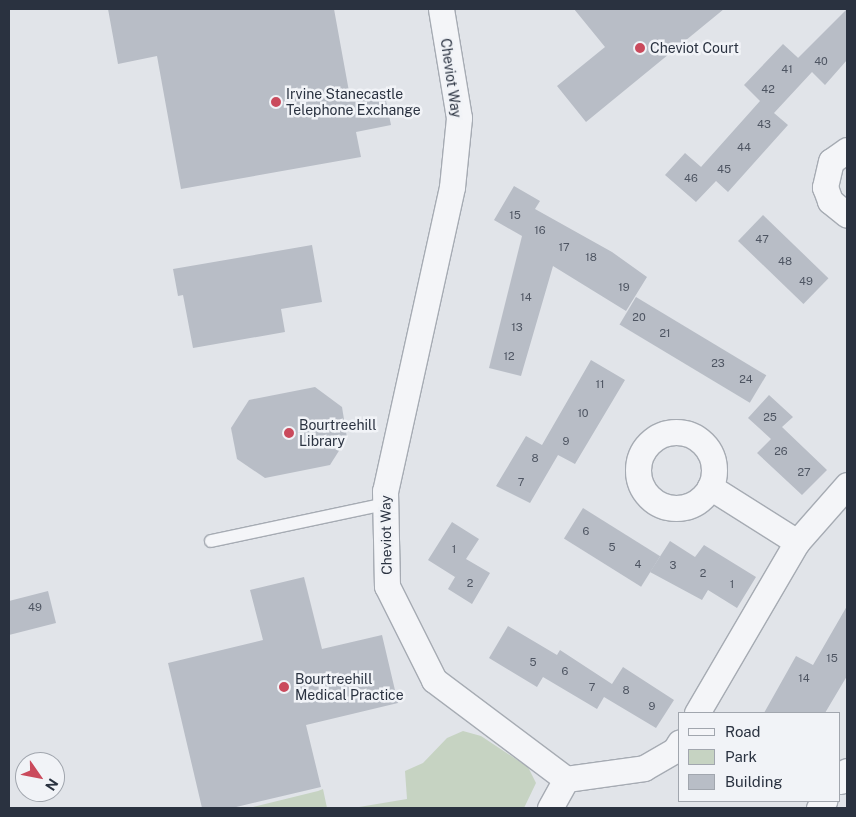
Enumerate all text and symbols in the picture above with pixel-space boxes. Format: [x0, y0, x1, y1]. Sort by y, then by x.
street label: Cheviot Way [437, 37, 465, 119]
place label: Cheviot Court [650, 40, 739, 56]
marker: Cheviot Court [634, 42, 646, 54]
house number: 40 [814, 54, 828, 68]
house number: 41 [781, 62, 793, 76]
house number: 42 [761, 82, 775, 96]
place label: Irvine Stanecastle Telephone Exchange [286, 86, 421, 118]
marker: Irvine Stanecastle Telephone Exchange [270, 96, 282, 108]
house number: 43 [757, 117, 771, 131]
house number: 44 [737, 140, 751, 154]
house number: 45 [717, 162, 731, 176]
house number: 46 [684, 171, 698, 185]
house number: 15 [509, 208, 521, 222]
house number: 16 [534, 223, 546, 237]
house number: 47 [755, 232, 769, 246]
house number: 17 [558, 240, 570, 254]
house number: 18 [585, 250, 597, 264]
house number: 48 [778, 254, 792, 268]
house number: 49 [799, 274, 813, 288]
house number: 19 [618, 280, 630, 294]
house number: 14 [520, 290, 532, 304]
house number: 20 [632, 310, 646, 324]
house number: 13 [511, 320, 523, 334]
house number: 21 [659, 326, 671, 340]
house number: 12 [503, 349, 515, 363]
house number: 23 [711, 356, 725, 370]
house number: 24 [739, 372, 753, 386]
house number: 11 [596, 377, 604, 391]
house number: 10 [577, 406, 589, 420]
house number: 25 [763, 410, 777, 424]
place label: Bourtreehill Library [299, 417, 376, 450]
marker: Bourtreehill Library [283, 427, 295, 439]
house number: 9 [563, 434, 569, 448]
house number: 26 [774, 444, 788, 458]
house number: 8 [531, 451, 539, 465]
house number: 27 [797, 465, 811, 479]
house number: 7 [518, 475, 524, 489]
street label: Cheviot Way [377, 495, 395, 575]
house number: 6 [583, 524, 589, 538]
house number: 5 [608, 540, 616, 554]
house number: 1 [452, 542, 456, 556]
house number: 4 [635, 557, 641, 571]
house number: 3 [670, 558, 676, 572]
house number: 2 [700, 566, 706, 580]
house number: 2 [467, 576, 473, 590]
house number: 1 [730, 577, 734, 591]
house number: 49 [28, 600, 42, 614]
house number: 15 [826, 651, 838, 665]
house number: 5 [529, 655, 537, 669]
house number: 6 [562, 664, 568, 678]
place label: Bourtreehill Medical Practice [295, 671, 404, 704]
house number: 14 [798, 671, 810, 685]
marker: Bourtreehill Medical Practice [277, 680, 291, 694]
house number: 7 [589, 680, 595, 694]
house number: 8 [622, 683, 630, 697]
house number: 9 [649, 699, 655, 713]
legend [678, 712, 841, 802]
text: Road [725, 723, 761, 740]
text: Park [725, 748, 757, 765]
north arrow [15, 752, 65, 802]
text: Building [725, 773, 783, 790]
text: N [42, 776, 61, 794]

